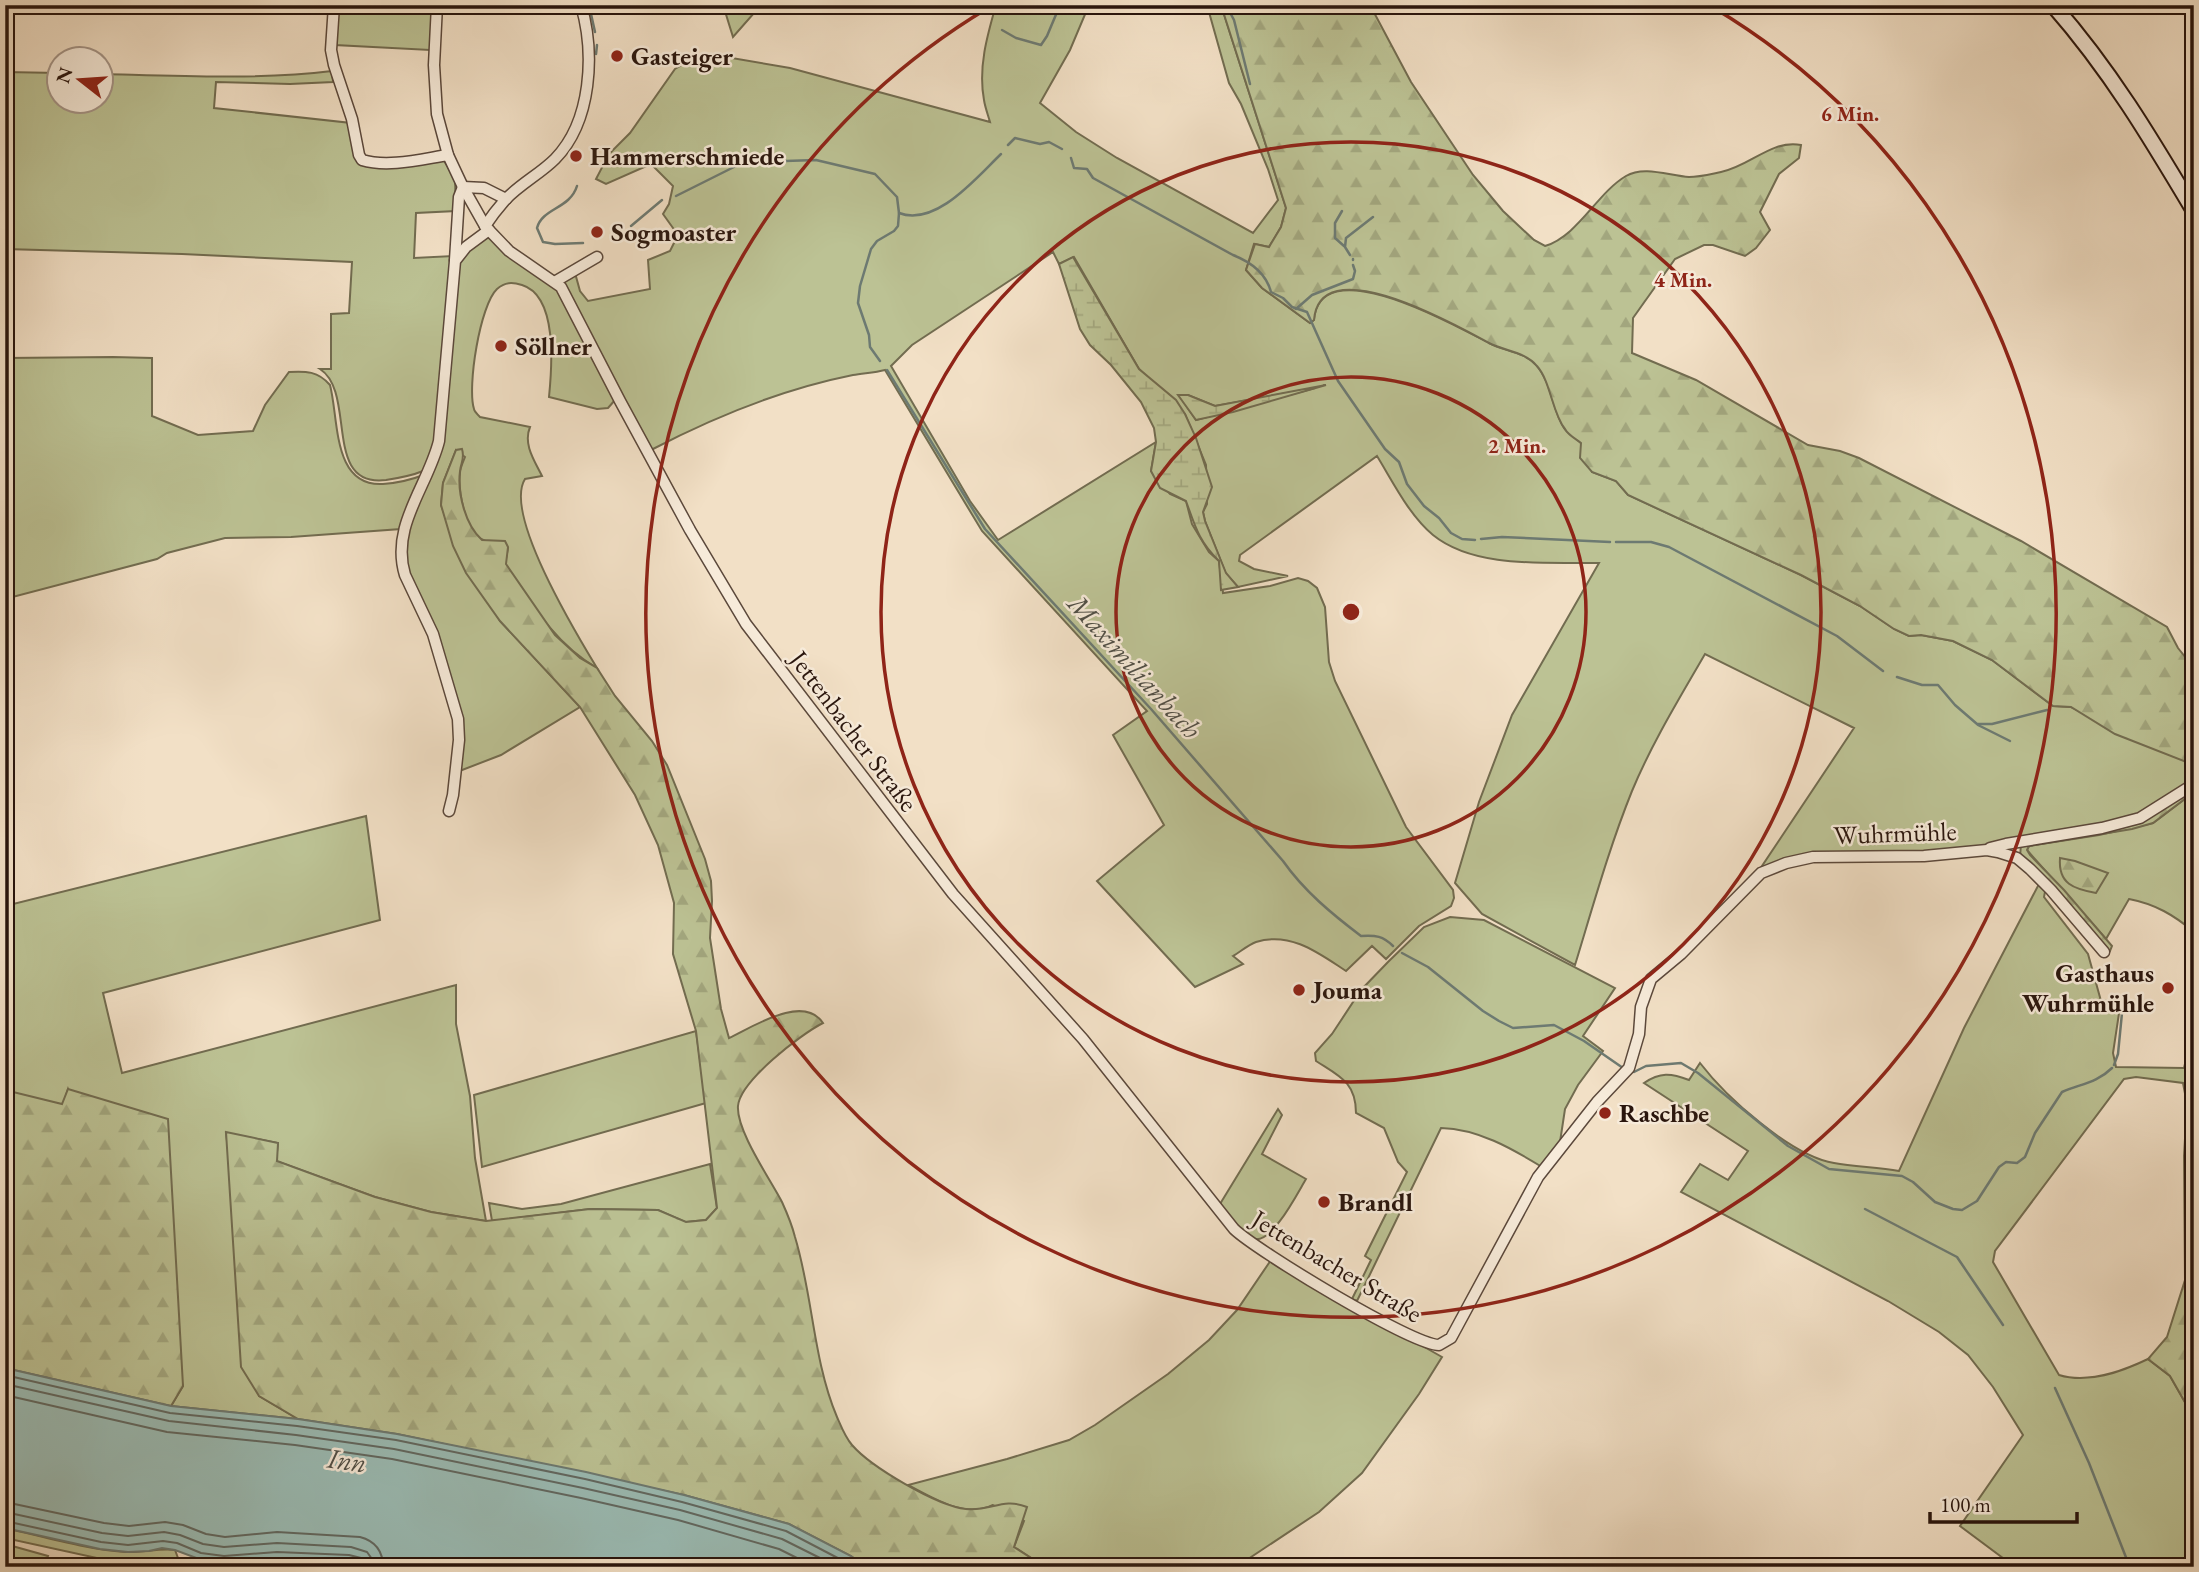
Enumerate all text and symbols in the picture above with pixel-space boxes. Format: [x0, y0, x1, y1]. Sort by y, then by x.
place label: Gasteiger [631, 39, 733, 73]
north arrow [46, 46, 116, 116]
marker: Gasteiger [609, 48, 625, 64]
text: N [50, 64, 79, 86]
text: 6 Min. [1821, 100, 1879, 127]
place label: Hammerschmiede [590, 139, 785, 173]
marker: Hammerschmiede [568, 148, 584, 164]
place label: Sogmoaster [611, 215, 737, 249]
marker: Sogmoaster [589, 224, 605, 240]
text: 4 Min. [1654, 266, 1712, 293]
place label: Söllner [515, 329, 592, 363]
marker: Söllner [493, 338, 509, 354]
text: 2 Min. [1488, 432, 1546, 459]
water label: Maximilianbach [1059, 584, 1210, 746]
centre of rings [1339, 600, 1363, 624]
street label: Jettenbacher Straße [781, 642, 926, 818]
street label: Wuhrmühle [1833, 814, 1957, 852]
place label: Gasthaus Wuhrmühle [2022, 956, 2154, 1020]
place label: Jouma [1310, 973, 1383, 1007]
marker: Gasthaus Wuhrmühle [2160, 980, 2176, 996]
marker: Jouma [1291, 982, 1307, 998]
place label: Raschbe [1619, 1096, 1709, 1130]
marker: Raschbe [1597, 1105, 1613, 1121]
place label: Brandl [1338, 1185, 1413, 1219]
marker: Brandl [1316, 1194, 1332, 1210]
street label: Jettenbacher Straße [1244, 1201, 1428, 1330]
water label: Inn [324, 1439, 369, 1481]
scale bar [1930, 1481, 2076, 1525]
text: 100 m [1940, 1491, 1991, 1518]

